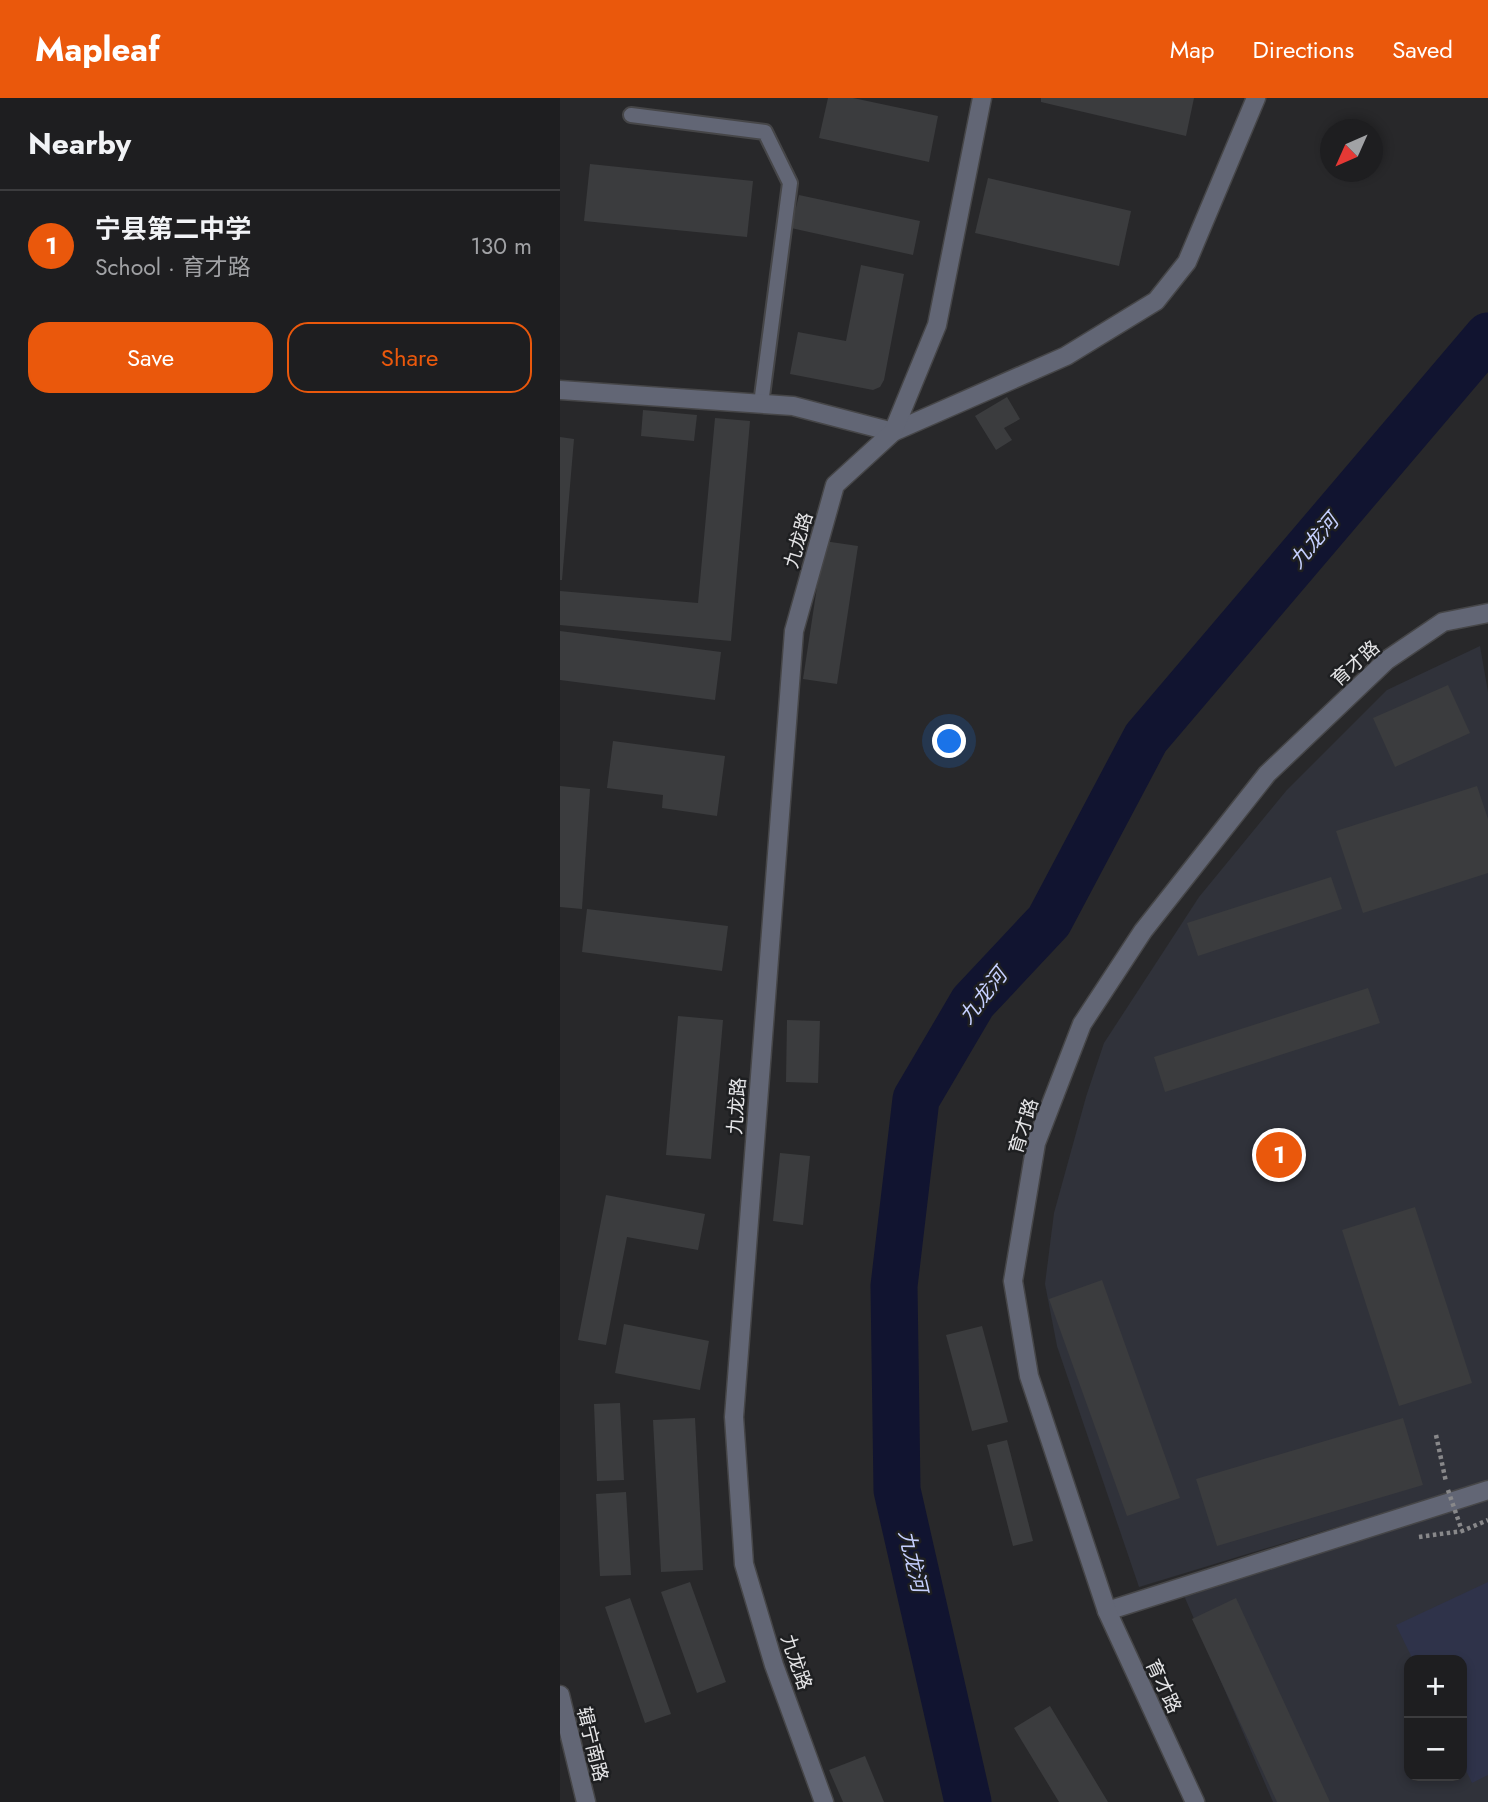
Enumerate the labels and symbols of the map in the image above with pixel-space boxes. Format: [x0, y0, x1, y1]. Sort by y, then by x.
north arrow [1320, 119, 1383, 182]
water label: 九龙河 [1282, 504, 1348, 575]
street label: 九龙路 [778, 509, 819, 571]
street label: 育才路 [1325, 634, 1386, 692]
your location [932, 724, 966, 758]
water label: 九龙河 [952, 959, 1017, 1030]
street label: 九龙路 [721, 1077, 752, 1135]
street label: 育才路 [1002, 1095, 1045, 1157]
pin: 1 [1256, 1129, 1302, 1181]
water label: 九龙河 [891, 1527, 936, 1599]
street label: 九龙路 [774, 1631, 819, 1694]
street label: 育才路 [1139, 1655, 1188, 1718]
street label: 辑宁南路 [570, 1704, 615, 1784]

